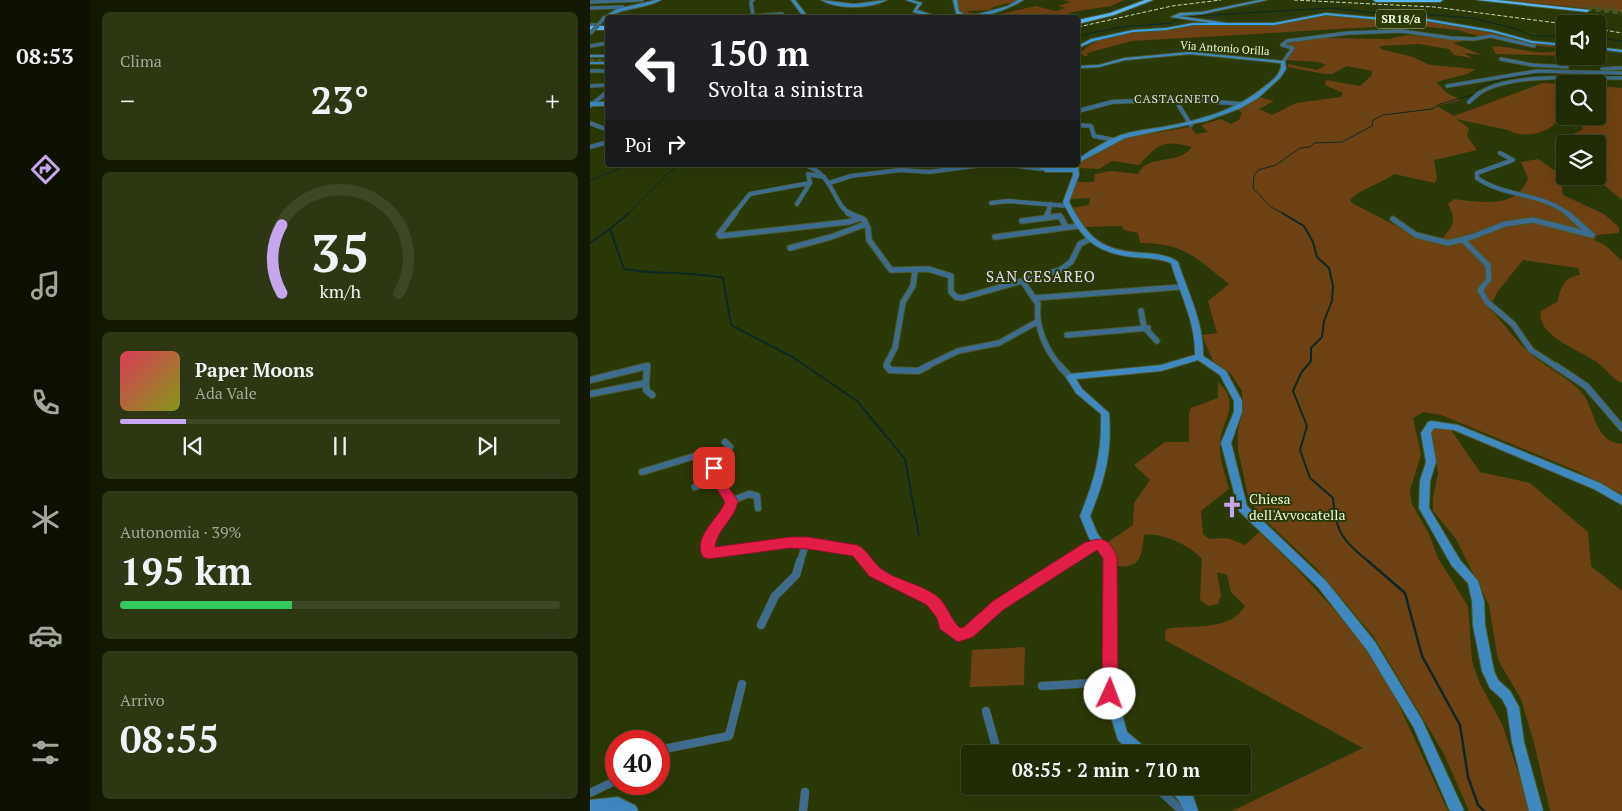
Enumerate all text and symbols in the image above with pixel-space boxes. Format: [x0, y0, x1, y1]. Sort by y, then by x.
road number: SR18/a [1376, 10, 1426, 28]
map controls [1556, 15, 1606, 185]
button: sound [1556, 15, 1606, 65]
text: 150 m [708, 30, 809, 76]
icon: left [625, 35, 690, 100]
street label: Via Antonio Orilla [1180, 38, 1271, 58]
text: 08:53 [16, 41, 74, 70]
text: Clima [120, 50, 162, 72]
text: Svolta a sinistra [708, 74, 864, 103]
text: 23° [311, 75, 369, 125]
button: search [1556, 75, 1606, 125]
text: − [120, 82, 135, 119]
text: + [545, 82, 560, 119]
district label: CASTAGNETO [1134, 91, 1220, 106]
icon: right [662, 130, 690, 158]
text: Poi [625, 132, 652, 157]
button: layers [1556, 135, 1606, 185]
icon: directions [28, 152, 63, 187]
text: 35 [311, 218, 369, 287]
district label: SAN CESAREO [986, 266, 1096, 286]
icon: music [28, 268, 63, 303]
text: km/h [319, 279, 361, 303]
text: Paper Moons [195, 357, 314, 382]
text: Ada Vale [195, 382, 257, 404]
icon: phone [28, 385, 63, 420]
icon: previous [179, 432, 207, 460]
icon: pause [326, 432, 354, 460]
icon: next [473, 432, 501, 460]
pin [693, 447, 735, 489]
icon: arrive [700, 454, 728, 482]
place label: Chiesa dell'Avvocatella [1249, 489, 1346, 524]
church icon: Chiesa dell'Avvocatella [1219, 494, 1245, 520]
icon: climate [28, 502, 63, 537]
text: Autonomia · 39% [120, 521, 242, 543]
text: 195 km [120, 546, 252, 596]
icon: car [28, 618, 63, 653]
position arrow [1083, 667, 1135, 719]
text: Arrivo [120, 689, 165, 711]
text: 08:55 [120, 714, 219, 764]
speed limit sign: 40 [605, 730, 670, 795]
icon: filters [28, 735, 63, 770]
text: 08:55 · 2 min · 710 m [1012, 757, 1200, 782]

